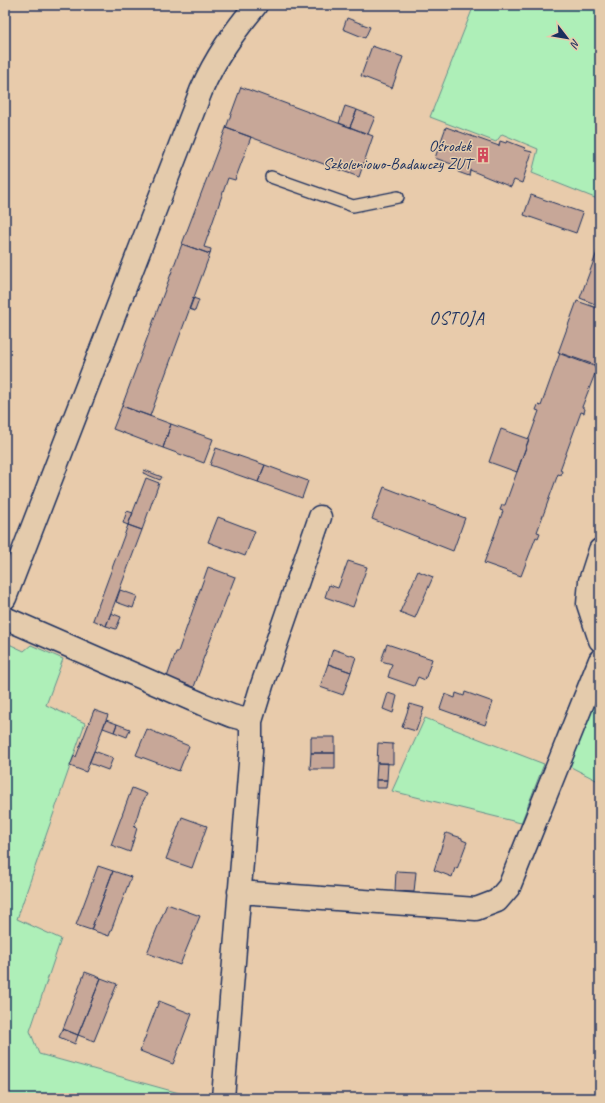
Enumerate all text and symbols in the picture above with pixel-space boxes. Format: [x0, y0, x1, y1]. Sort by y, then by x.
north arrow [547, 18, 587, 58]
text: N [567, 37, 583, 52]
place label: Ośrodek Szkoleniowo-Badawczy ZUT [323, 136, 475, 174]
building icon: Ośrodek Szkoleniowo-Badawczy ZUT [474, 146, 492, 164]
district label: OSTOJA [429, 307, 485, 329]

